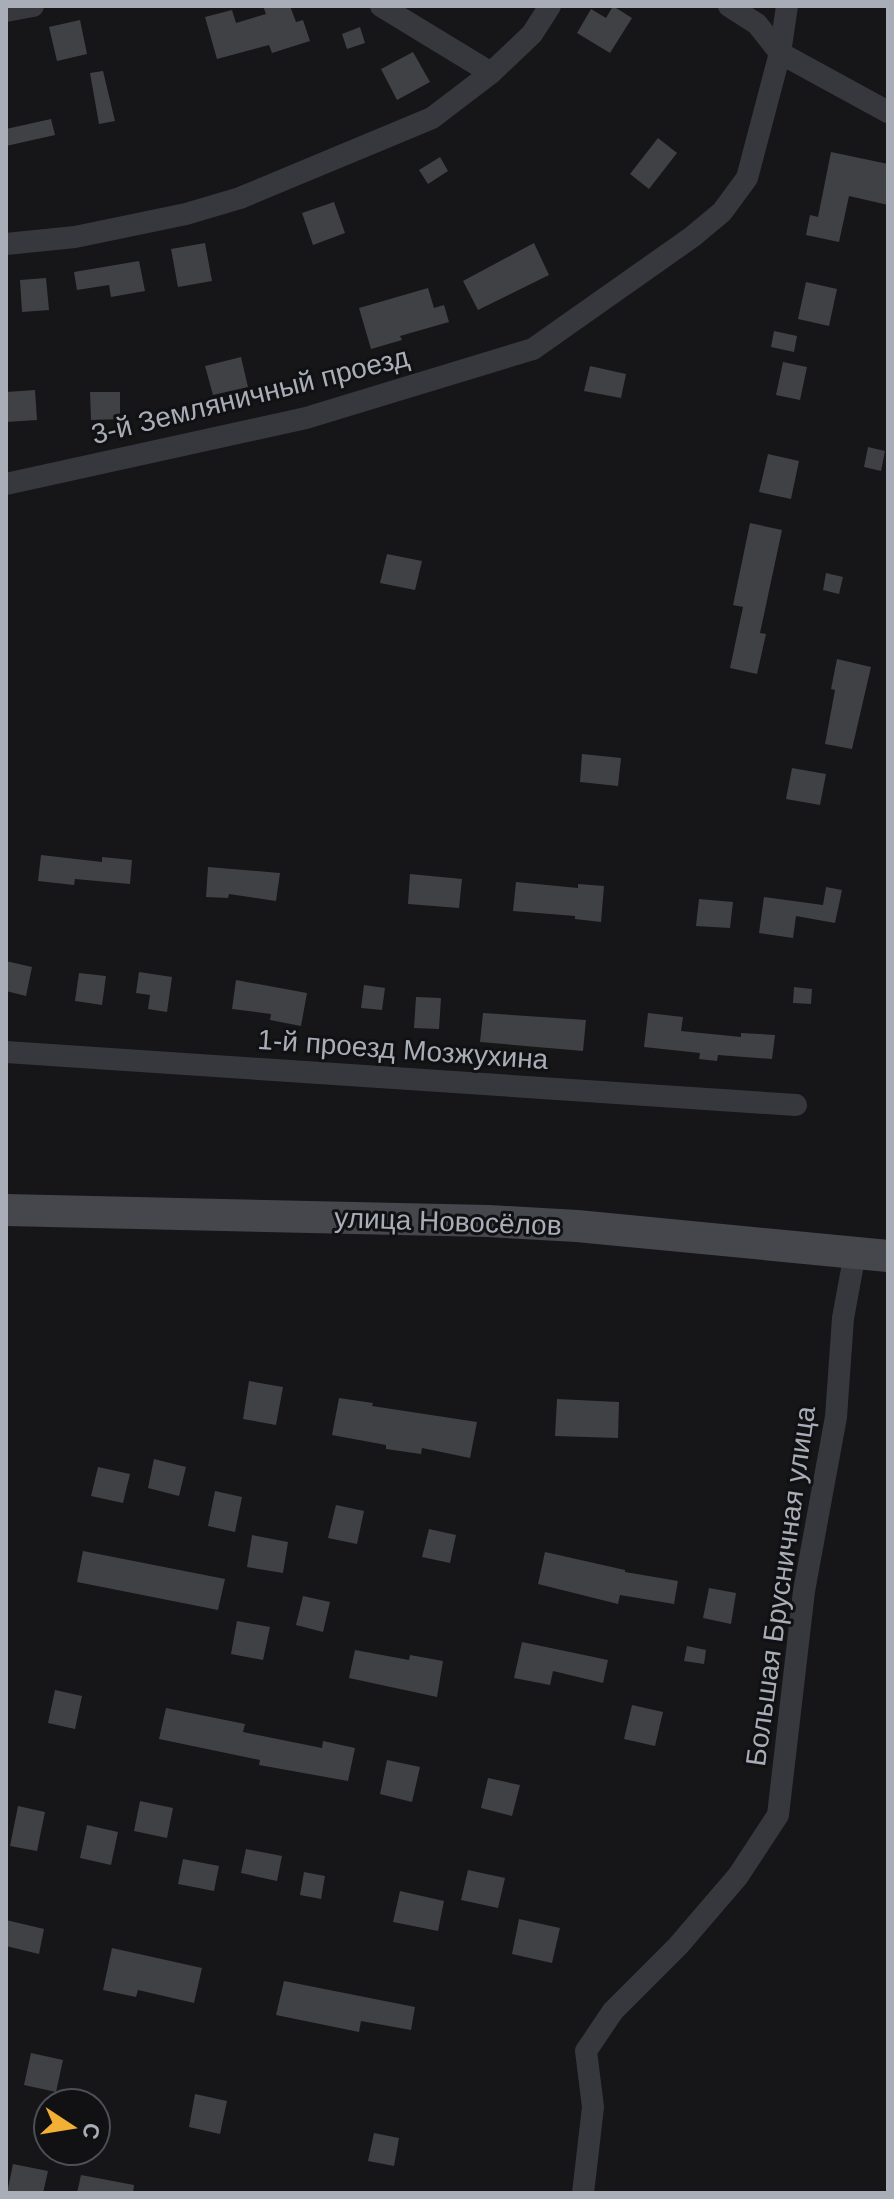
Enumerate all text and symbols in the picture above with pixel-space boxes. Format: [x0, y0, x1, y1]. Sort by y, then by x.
street label: 3-й Земляничный проезд [88, 341, 412, 450]
street label: 1-й проезд Мозжухина [257, 1024, 550, 1075]
street label: улица Новосёлов [334, 1202, 562, 1241]
street label: Большая Брусничная улица [740, 1404, 821, 1768]
north arrow [32, 2087, 112, 2167]
text: С [77, 2121, 105, 2142]

